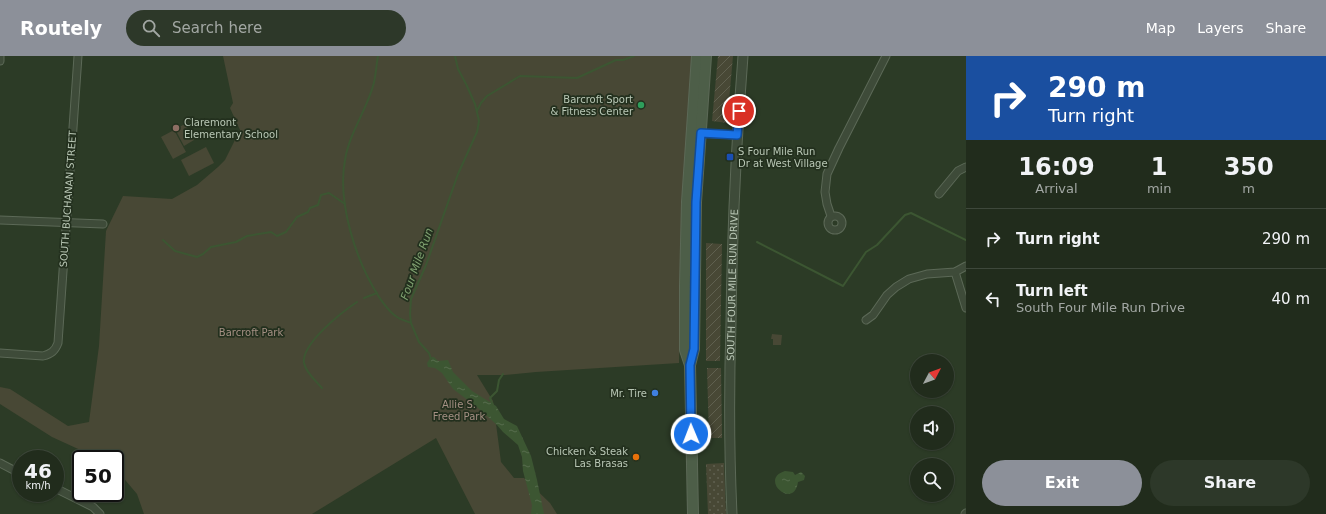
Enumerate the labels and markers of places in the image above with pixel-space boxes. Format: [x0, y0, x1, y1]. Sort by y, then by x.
place label: Barcroft Sport & Fitness Center [551, 94, 634, 117]
pin [722, 94, 756, 128]
marker: Barcroft Sport & Fitness Center [636, 100, 646, 110]
place label: Claremont Elementary School [184, 117, 278, 140]
marker: Claremont Elementary School [171, 123, 181, 133]
place label: S Four Mile Run Dr at West Village [738, 146, 828, 169]
marker: S Four Mile Run Dr at West Village [725, 152, 735, 162]
place label: Mr. Tire [610, 388, 647, 399]
marker: Mr. Tire [650, 388, 660, 398]
place label: Chicken & Steak Las Brasas [546, 446, 628, 469]
marker: Chicken & Steak Las Brasas [631, 452, 641, 462]

